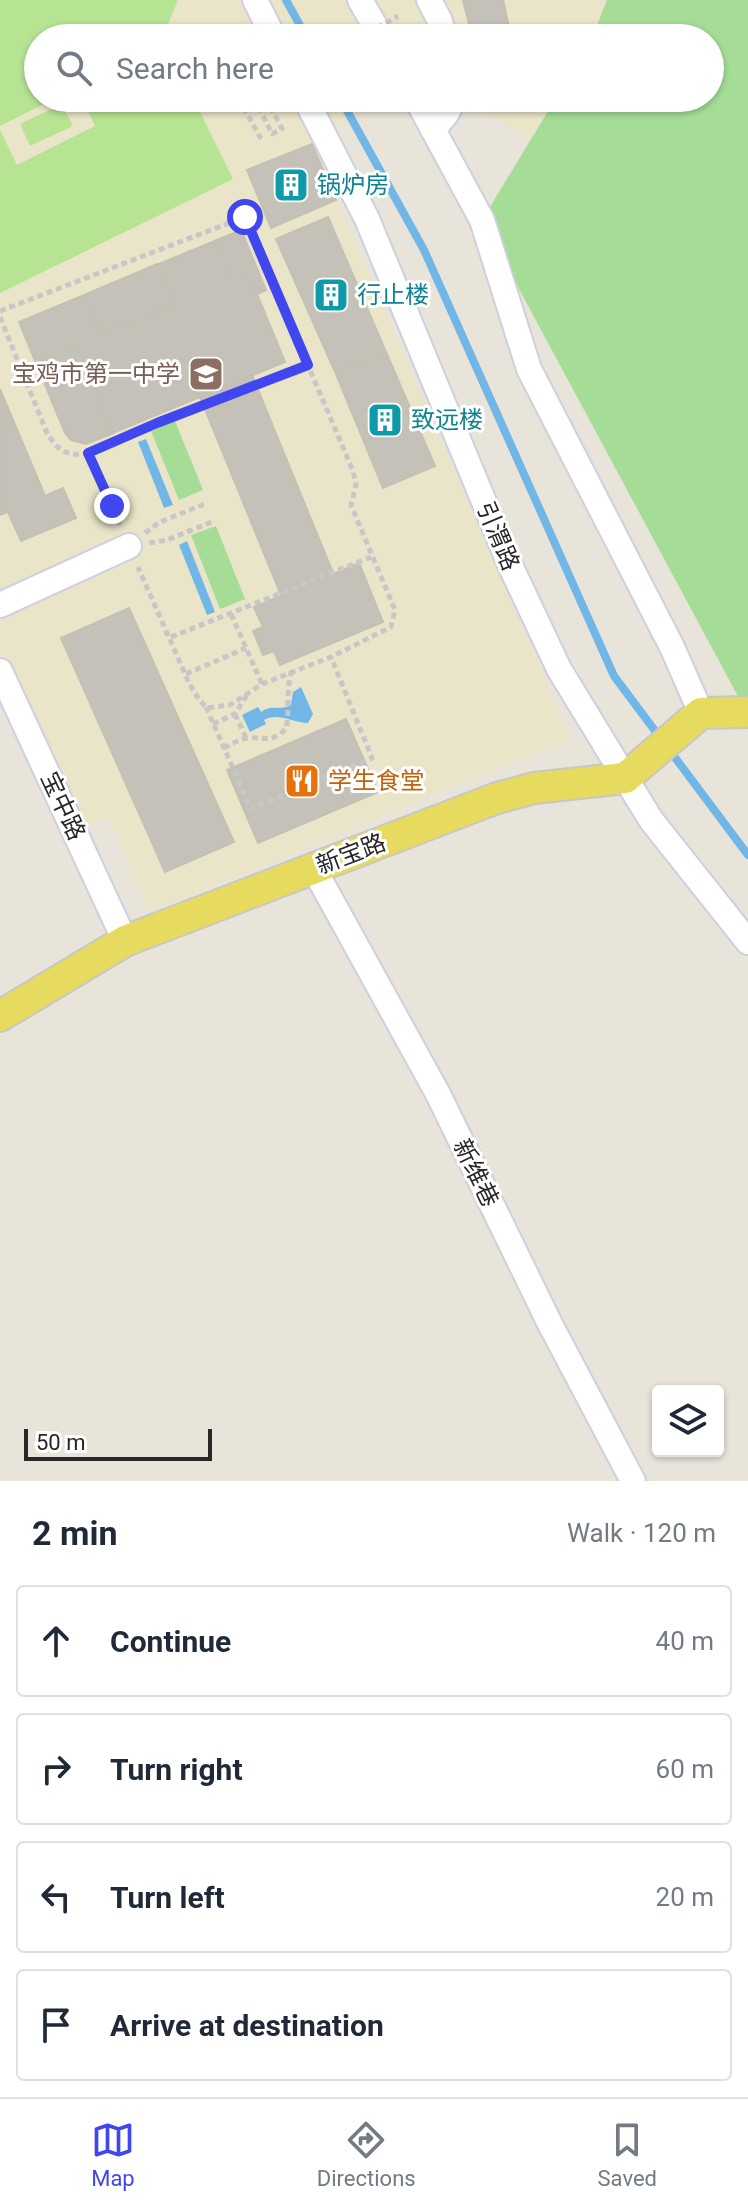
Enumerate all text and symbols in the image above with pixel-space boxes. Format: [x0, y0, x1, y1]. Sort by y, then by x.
search box [24, 24, 724, 112]
icon: search [52, 46, 96, 90]
text: Search here [116, 51, 274, 86]
building icon: 锅炉房 [272, 166, 310, 204]
place label: 锅炉房 [317, 171, 389, 199]
route start [227, 199, 263, 235]
building icon: 行止楼 [312, 276, 350, 314]
place label: 行止楼 [357, 281, 429, 309]
school or university icon: 宝鸡市第一中学 [187, 355, 225, 393]
place label: 宝鸡市第一中学 [12, 360, 180, 388]
building icon: 致远楼 [366, 401, 404, 439]
place label: 致远楼 [411, 406, 483, 434]
route end [94, 488, 130, 524]
street label: 引渭路 [471, 497, 525, 575]
restaurant icon: 学生食堂 [283, 762, 321, 800]
street label: 宝中路 [35, 767, 91, 845]
place label: 学生食堂 [328, 767, 424, 795]
street label: 新宝路 [312, 828, 390, 880]
street label: 新维巷 [448, 1135, 504, 1211]
map controls [652, 1385, 724, 1457]
button: layers [652, 1385, 724, 1457]
scale bar [24, 1425, 212, 1461]
text: 50 m [36, 1430, 85, 1455]
text: 2 min [32, 1513, 117, 1553]
text: Walk · 120 m [567, 1518, 716, 1548]
icon: ahead [34, 1619, 78, 1663]
text: Continue [110, 1624, 231, 1659]
text: 40 m [656, 1626, 714, 1656]
icon: right [34, 1747, 78, 1791]
text: Turn right [110, 1752, 243, 1787]
text: 60 m [656, 1754, 714, 1784]
icon: left [34, 1875, 78, 1919]
text: Turn left [110, 1880, 225, 1915]
text: 20 m [656, 1882, 714, 1912]
icon: arrive [34, 2003, 78, 2047]
text: Arrive at destination [110, 2008, 384, 2043]
tab: Map [91, 2118, 135, 2191]
tab: Directions [317, 2118, 416, 2191]
tab: Saved [598, 2118, 657, 2191]

